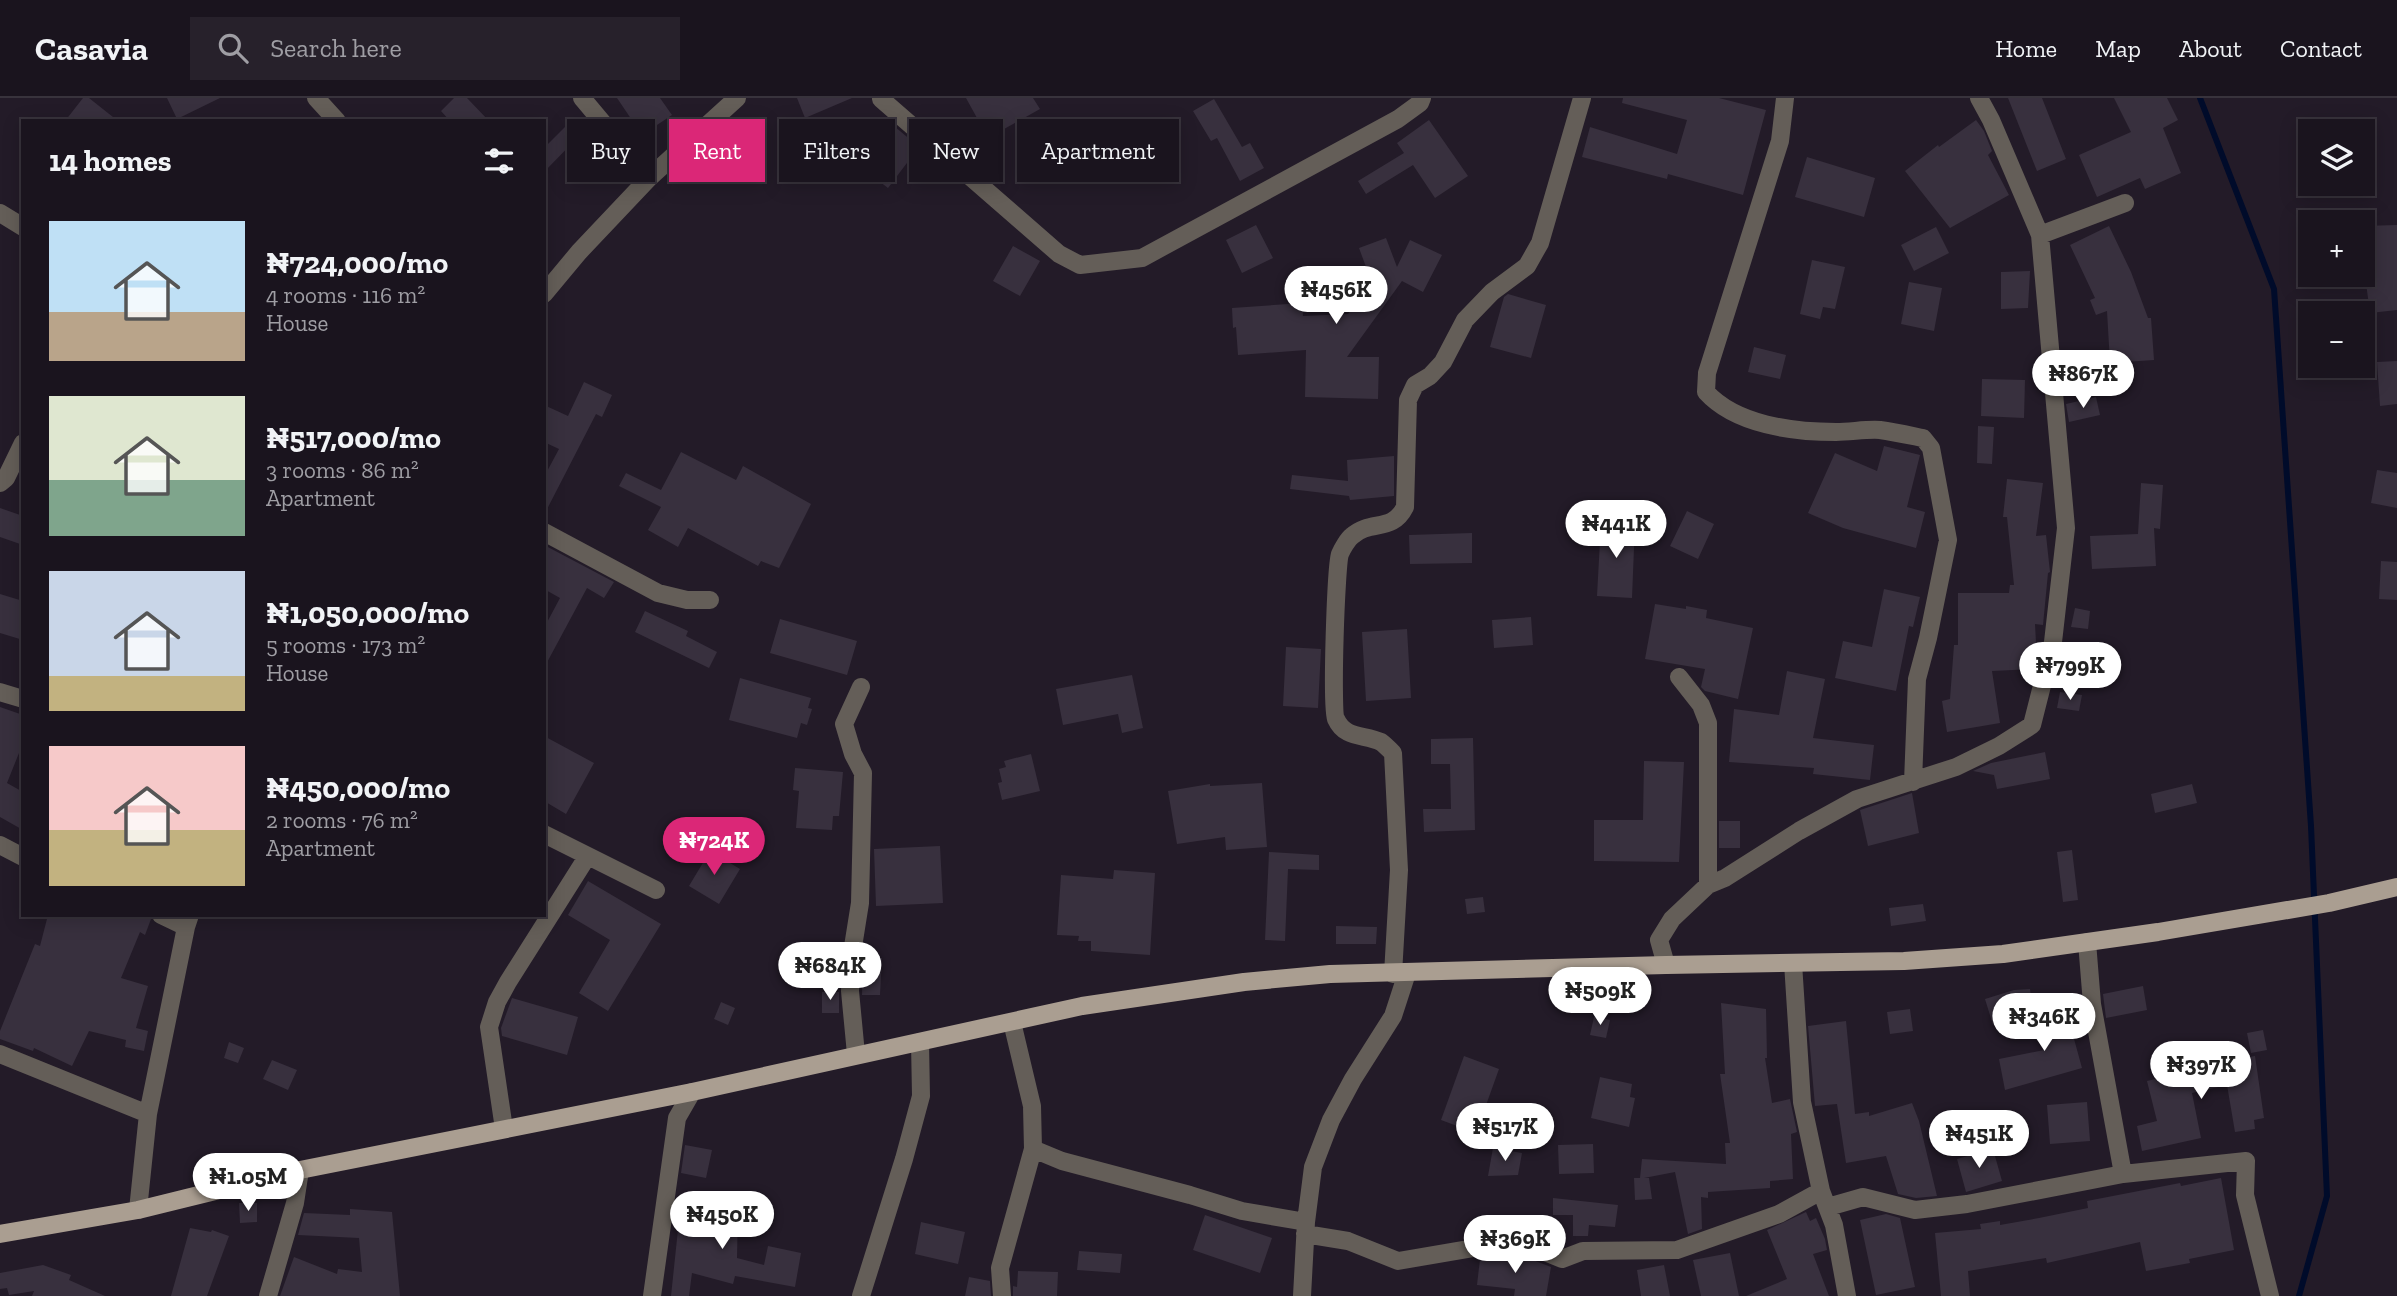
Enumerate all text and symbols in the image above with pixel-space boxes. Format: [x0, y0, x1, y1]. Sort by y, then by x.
search box [190, 17, 680, 80]
text: Casavia [35, 29, 148, 68]
icon: search [214, 29, 252, 67]
text: Search here [270, 32, 402, 64]
text: Home [1995, 34, 2057, 63]
text: Map [2095, 34, 2141, 63]
text: About [2179, 34, 2242, 63]
text: Contact [2280, 34, 2362, 63]
chip: Buy [567, 119, 655, 182]
chip: Rent [669, 119, 765, 182]
chip: Filters [779, 119, 895, 182]
chip: New [909, 119, 1003, 182]
chip: Apartment [1017, 119, 1179, 182]
map controls [2298, 119, 2375, 378]
button: layers [2298, 119, 2375, 196]
icon: filters [480, 142, 518, 180]
text: 14 homes [49, 143, 172, 179]
button: + [2298, 210, 2375, 287]
text: ₦724,000/mo [266, 245, 448, 281]
icon: home [105, 249, 189, 333]
pin: ₦456K [1287, 266, 1385, 326]
text: ₦456K [1301, 275, 1371, 303]
text: 4 rooms · 116 m² [266, 281, 425, 309]
button: − [2298, 301, 2375, 378]
text: House [266, 309, 328, 337]
pin: ₦867K [2034, 350, 2132, 410]
text: ₦867K [2048, 359, 2118, 387]
text: ₦517,000/mo [266, 420, 441, 456]
icon: home [105, 424, 189, 508]
text: 3 rooms · 86 m² [266, 456, 419, 484]
text: Apartment [266, 484, 375, 512]
pin: ₦441K [1567, 500, 1665, 560]
text: ₦441K [1581, 509, 1651, 537]
text: ₦1,050,000/mo [266, 595, 469, 631]
icon: home [105, 599, 189, 683]
text: 5 rooms · 173 m² [266, 631, 425, 659]
pin: ₦799K [2021, 642, 2119, 702]
text: ₦799K [2035, 651, 2105, 679]
text: House [266, 659, 328, 687]
text: ₦450,000/mo [266, 770, 450, 806]
icon: home [105, 774, 189, 858]
text: 2 rooms · 76 m² [266, 806, 418, 834]
pin: ₦724K [665, 818, 763, 877]
text: ₦724K [679, 826, 749, 854]
text: Apartment [266, 834, 375, 862]
pin: ₦684K [781, 942, 879, 1002]
text: ₦684K [794, 951, 866, 979]
pin: ₦509K [1551, 968, 1649, 1027]
text: ₦509K [1564, 976, 1636, 1004]
pin: ₦346K [1995, 993, 2093, 1053]
text: ₦346K [2008, 1002, 2080, 1030]
pin: ₦397K [2152, 1042, 2250, 1101]
text: ₦397K [2166, 1050, 2236, 1078]
pin: ₦517K [1456, 1104, 1554, 1163]
pin: ₦451K [1930, 1110, 2028, 1170]
text: ₦517K [1472, 1112, 1538, 1140]
text: ₦451K [1945, 1119, 2013, 1147]
pin: ₦1.05M [191, 1154, 305, 1213]
text: ₦1.05M [209, 1162, 287, 1190]
pin: ₦450K [673, 1192, 771, 1251]
text: ₦450K [686, 1200, 758, 1228]
pin: ₦369K [1466, 1216, 1564, 1275]
text: ₦369K [1480, 1224, 1550, 1252]

